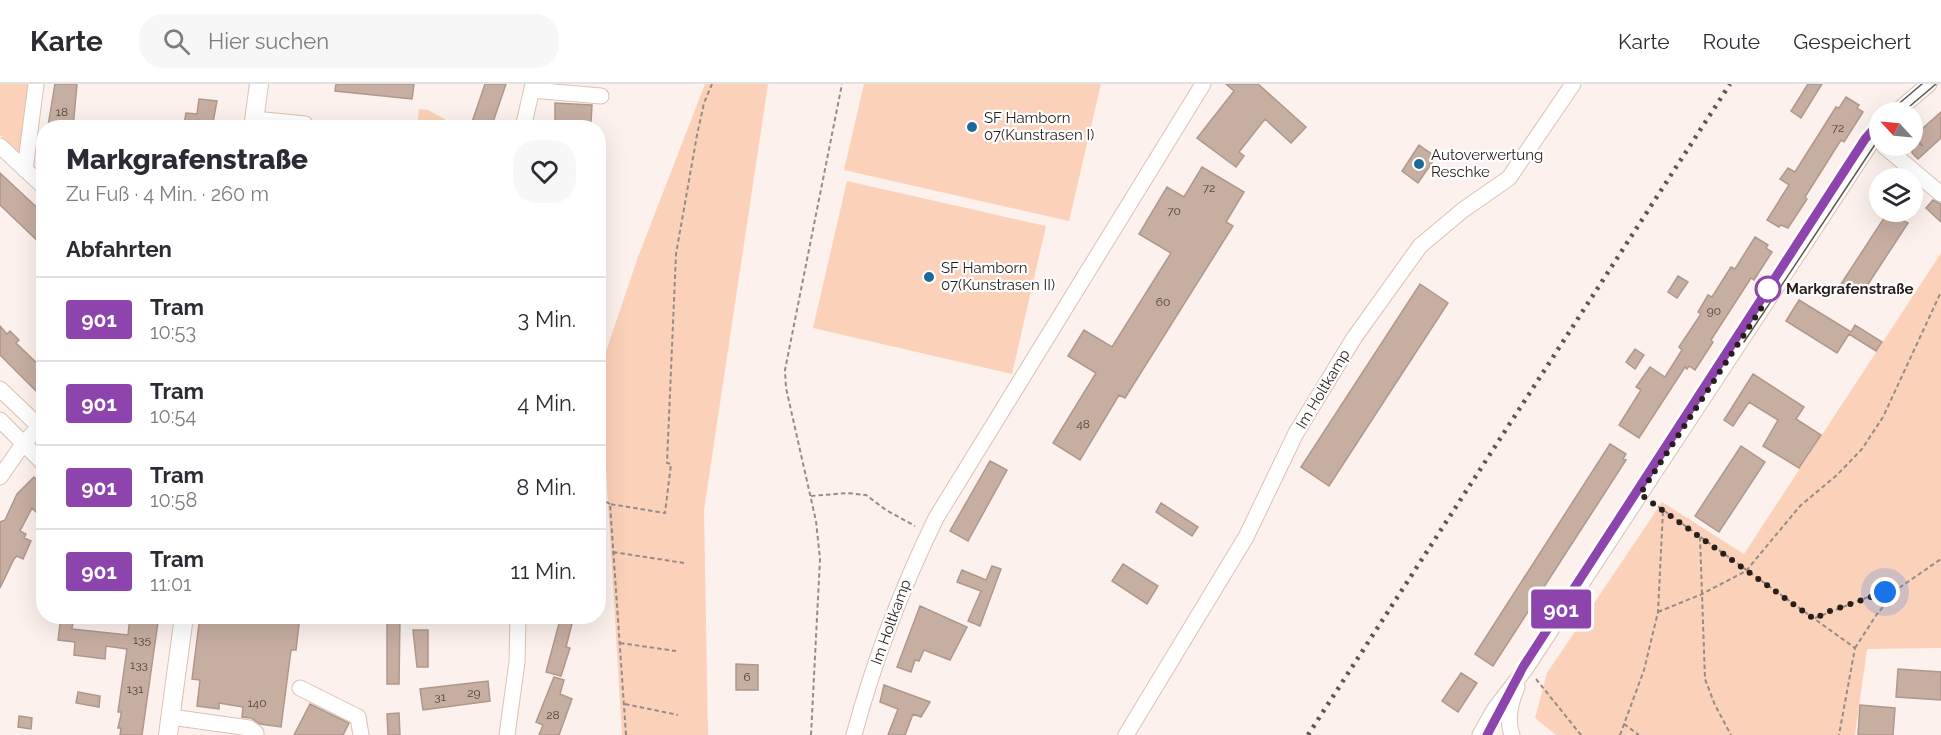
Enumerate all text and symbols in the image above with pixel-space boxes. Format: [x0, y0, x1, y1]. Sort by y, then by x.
search box [139, 14, 559, 68]
text: Karte [30, 25, 103, 58]
icon: search [160, 25, 193, 58]
text: Hier suchen [208, 28, 329, 54]
text: Karte [1618, 29, 1670, 54]
text: Route [1703, 29, 1760, 54]
text: Gespeichert [1793, 29, 1911, 54]
north arrow [1869, 102, 1923, 156]
map controls [1869, 102, 1923, 222]
house number: 18 [56, 105, 68, 119]
place label: SF Hamborn 07(Kunstrasen I) [984, 109, 1094, 144]
marker: SF Hamborn 07(Kunstrasen I) [965, 120, 979, 134]
house number: 72 [1832, 121, 1844, 135]
button: heart [513, 140, 576, 203]
text: Markgrafenstraße [66, 143, 308, 176]
place label: Autoverwertung Reschke [1431, 146, 1543, 181]
marker: Autoverwertung Reschke [1412, 157, 1426, 171]
button: layers [1869, 168, 1923, 222]
house number: 72 [1203, 181, 1215, 195]
text: Zu Fuß · 4 Min. · 260 m [66, 182, 269, 206]
house number: 70 [1167, 204, 1181, 218]
text: Abfahrten [66, 236, 172, 262]
place label: SF Hamborn 07(Kunstrasen II) [941, 259, 1055, 294]
marker: SF Hamborn 07(Kunstrasen II) [922, 270, 936, 284]
marker: Markgrafenstraße [1755, 276, 1781, 302]
place label: Markgrafenstraße [1786, 280, 1914, 298]
text: Tram [150, 294, 204, 320]
house number: 60 [1156, 295, 1170, 309]
house number: 90 [1707, 304, 1721, 318]
text: 3 Min. [518, 306, 576, 332]
text: 901 [81, 307, 117, 332]
text: 10:53 [150, 320, 196, 344]
street label: Im Holtkamp [1292, 346, 1354, 432]
text: Tram [150, 378, 204, 404]
text: 4 Min. [517, 390, 576, 416]
text: 901 [81, 391, 117, 416]
text: 10:54 [150, 404, 196, 428]
house number: 48 [1076, 417, 1090, 431]
text: Tram [150, 462, 204, 488]
text: 8 Min. [516, 474, 576, 500]
text: 901 [81, 475, 117, 500]
text: 10:58 [150, 488, 197, 512]
text: Tram [150, 546, 204, 572]
text: 11 Min. [510, 558, 576, 584]
text: 901 [81, 559, 117, 584]
text: 11:01 [150, 572, 192, 596]
street label: Im Holtkamp [867, 577, 915, 667]
your location [1870, 577, 1900, 607]
line badge: 901 [1526, 590, 1596, 628]
text: 901 [1543, 597, 1579, 622]
house number: 135 [133, 633, 151, 647]
house number: 133 [130, 658, 148, 672]
house number: 6 [743, 670, 751, 684]
house number: 131 [127, 682, 143, 696]
house number: 29 [467, 686, 481, 700]
house number: 31 [434, 690, 446, 704]
house number: 140 [247, 696, 267, 710]
house number: 28 [546, 708, 560, 722]

